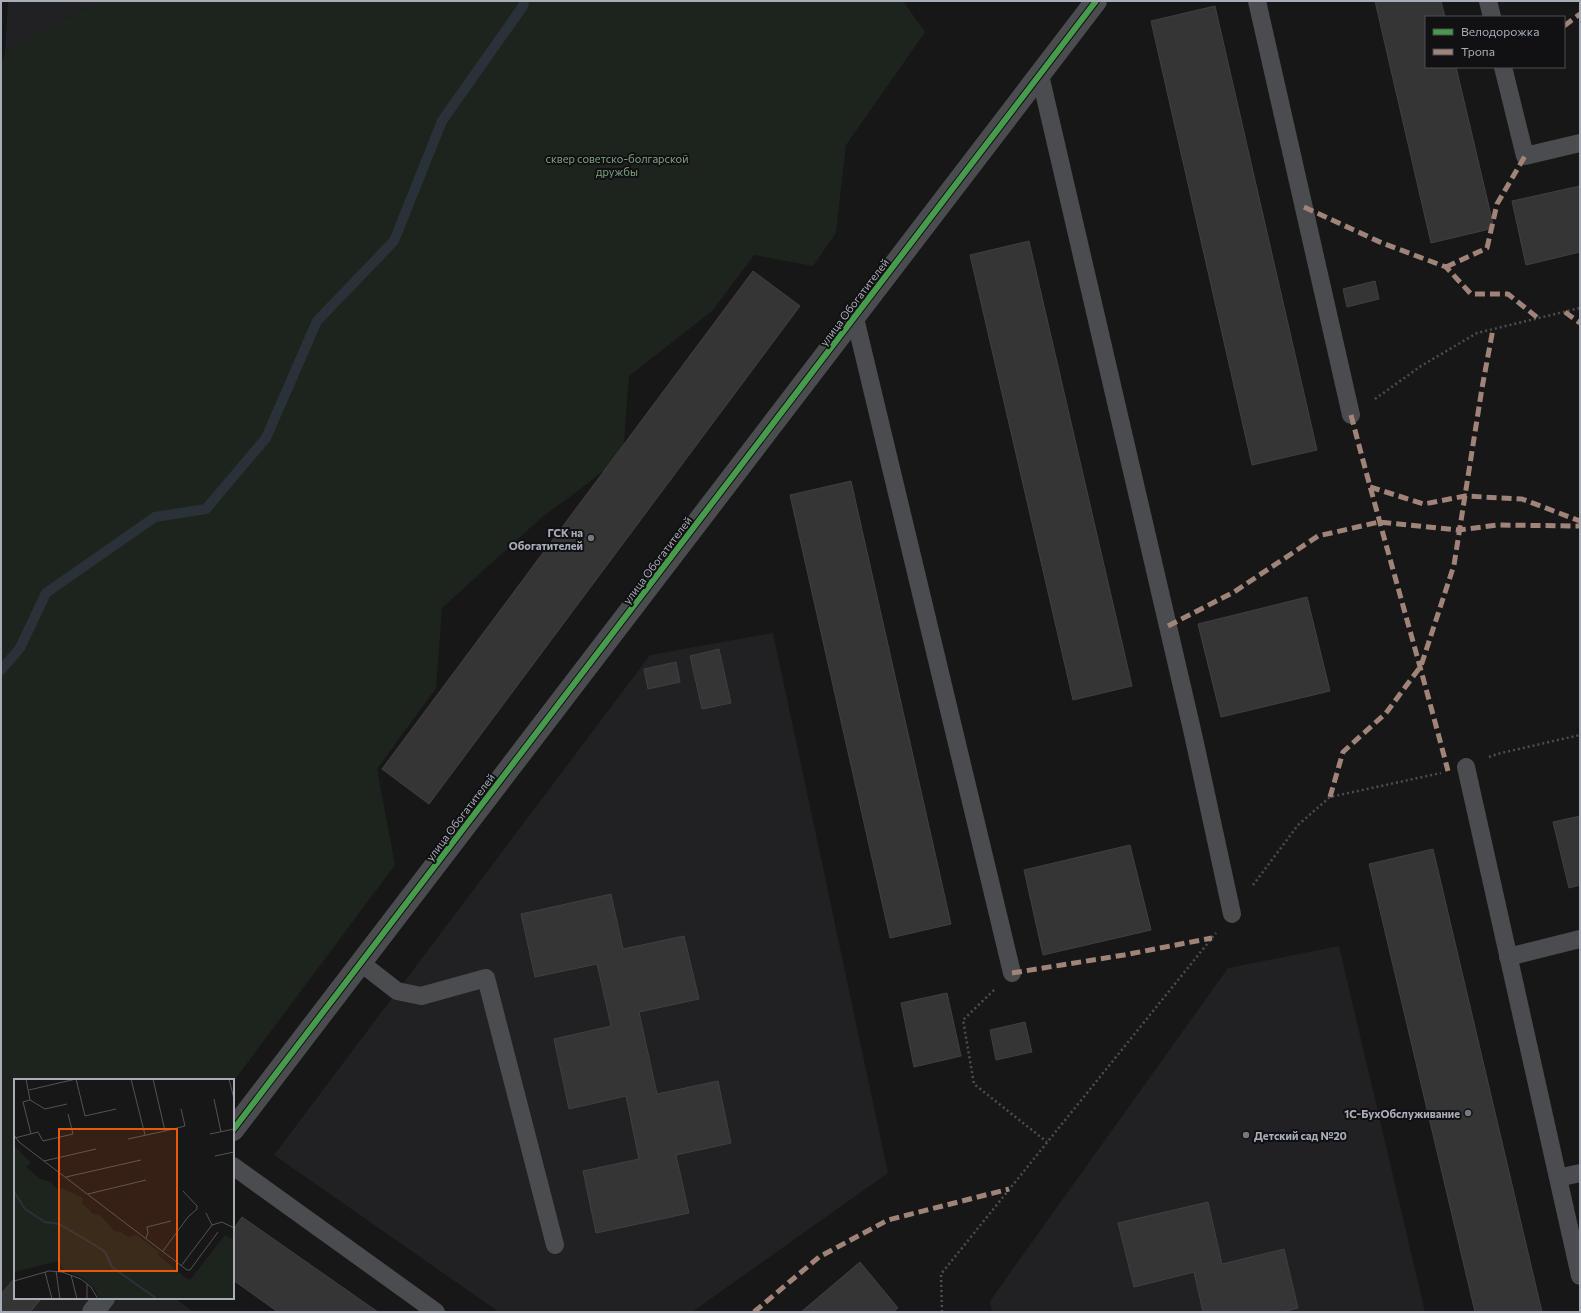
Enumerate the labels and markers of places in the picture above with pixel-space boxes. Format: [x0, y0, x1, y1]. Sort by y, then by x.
place label: ГСК на Обогатителей [509, 526, 583, 552]
marker: ГСК на Обогатителей [586, 533, 596, 543]
place label: 1С-БухОбслуживание [1344, 1107, 1460, 1120]
marker: 1С-БухОбслуживание [1463, 1108, 1473, 1118]
place label: Детский сад №20 [1254, 1129, 1347, 1142]
marker: Детский сад №20 [1241, 1130, 1251, 1140]

